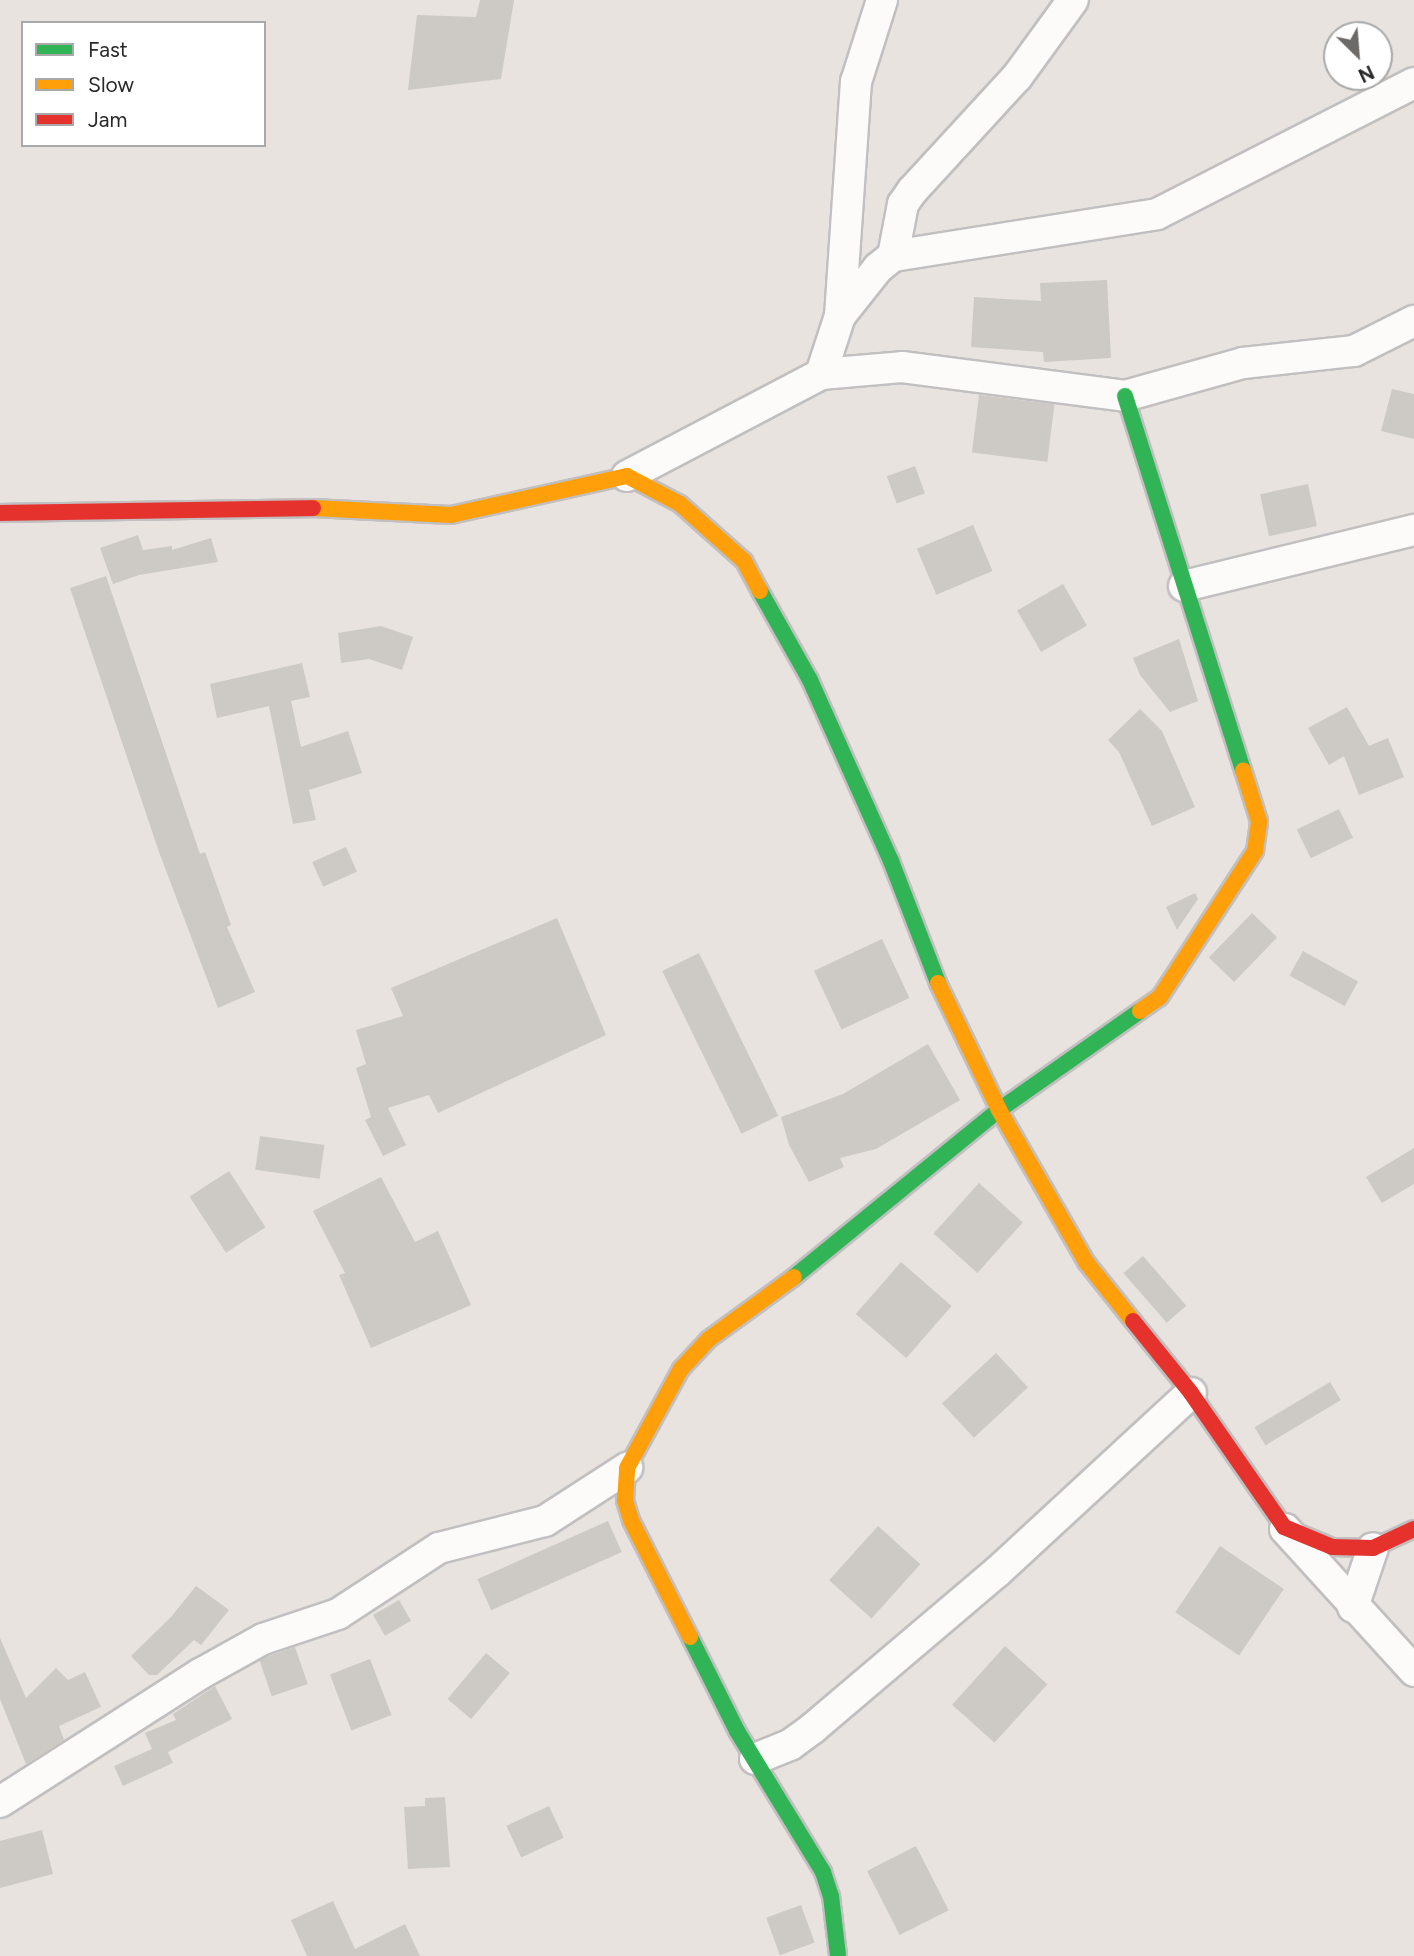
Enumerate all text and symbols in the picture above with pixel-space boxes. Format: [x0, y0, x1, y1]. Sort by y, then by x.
legend [21, 21, 266, 147]
north arrow [1323, 21, 1393, 91]
text: Fast [88, 37, 128, 62]
text: N [1355, 60, 1378, 87]
text: Slow [88, 72, 134, 97]
text: Jam [88, 107, 127, 132]

